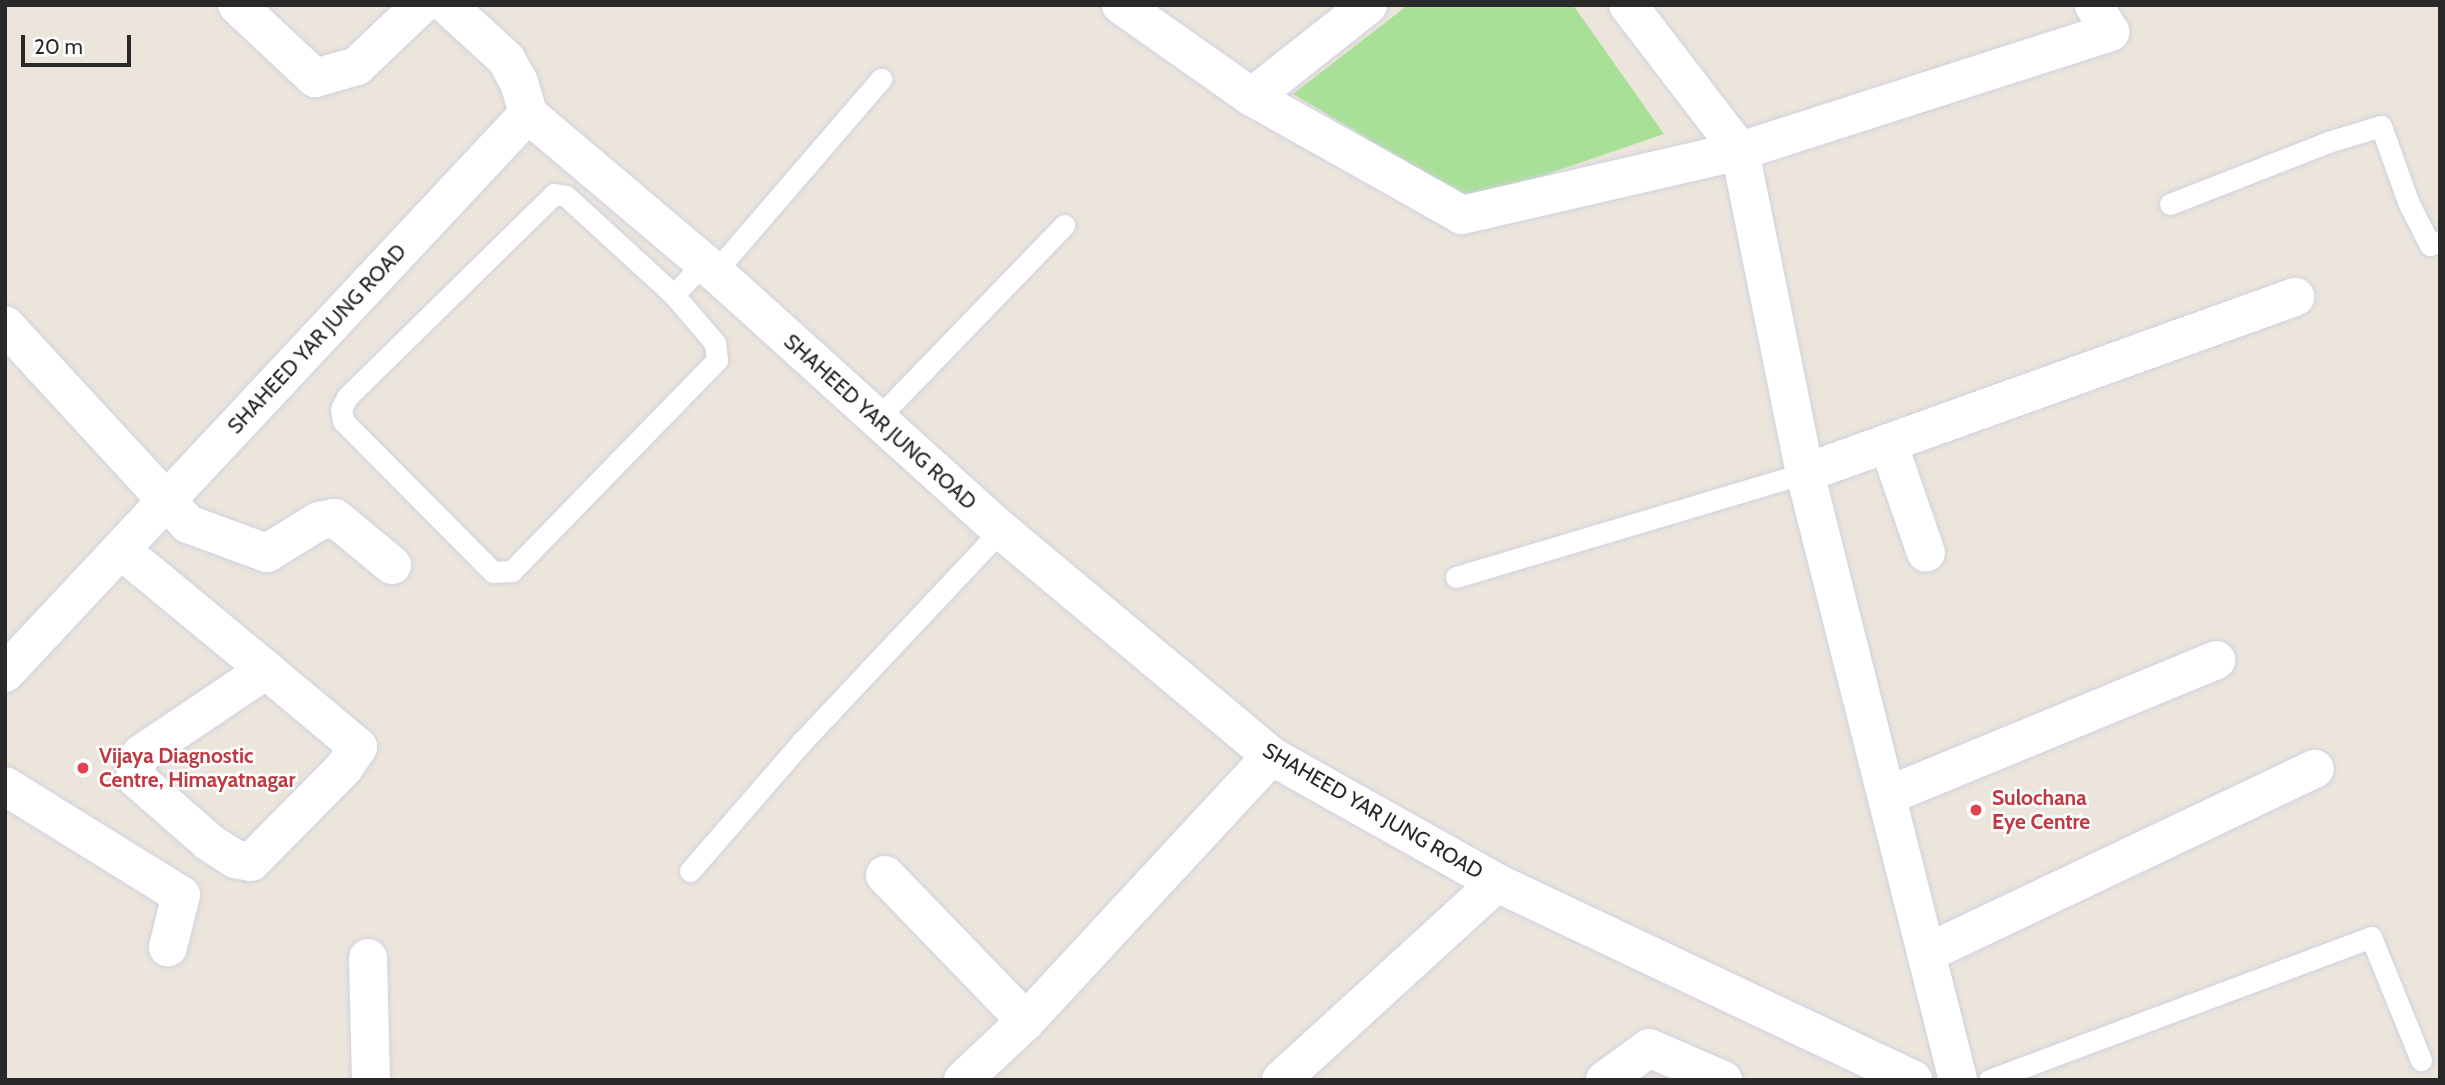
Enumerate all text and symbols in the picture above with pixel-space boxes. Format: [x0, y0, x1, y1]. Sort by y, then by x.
scale bar [24, 21, 135, 65]
text: 20 m [34, 34, 83, 59]
street label: SHAHEED YAR JUNG ROAD [223, 239, 411, 439]
street label: SHAHEED YAR JUNG ROAD [779, 329, 981, 515]
street label: SHAHEED YAR JUNG ROAD [1258, 738, 1488, 884]
place label: Vijaya Diagnostic Centre, Himayatnagar [99, 743, 295, 793]
marker: Vijaya Diagnostic Centre, Himayatnagar [73, 758, 93, 778]
place label: Sulochana Eye Centre [1992, 785, 2090, 835]
marker: Sulochana Eye Centre [1966, 800, 1986, 820]

